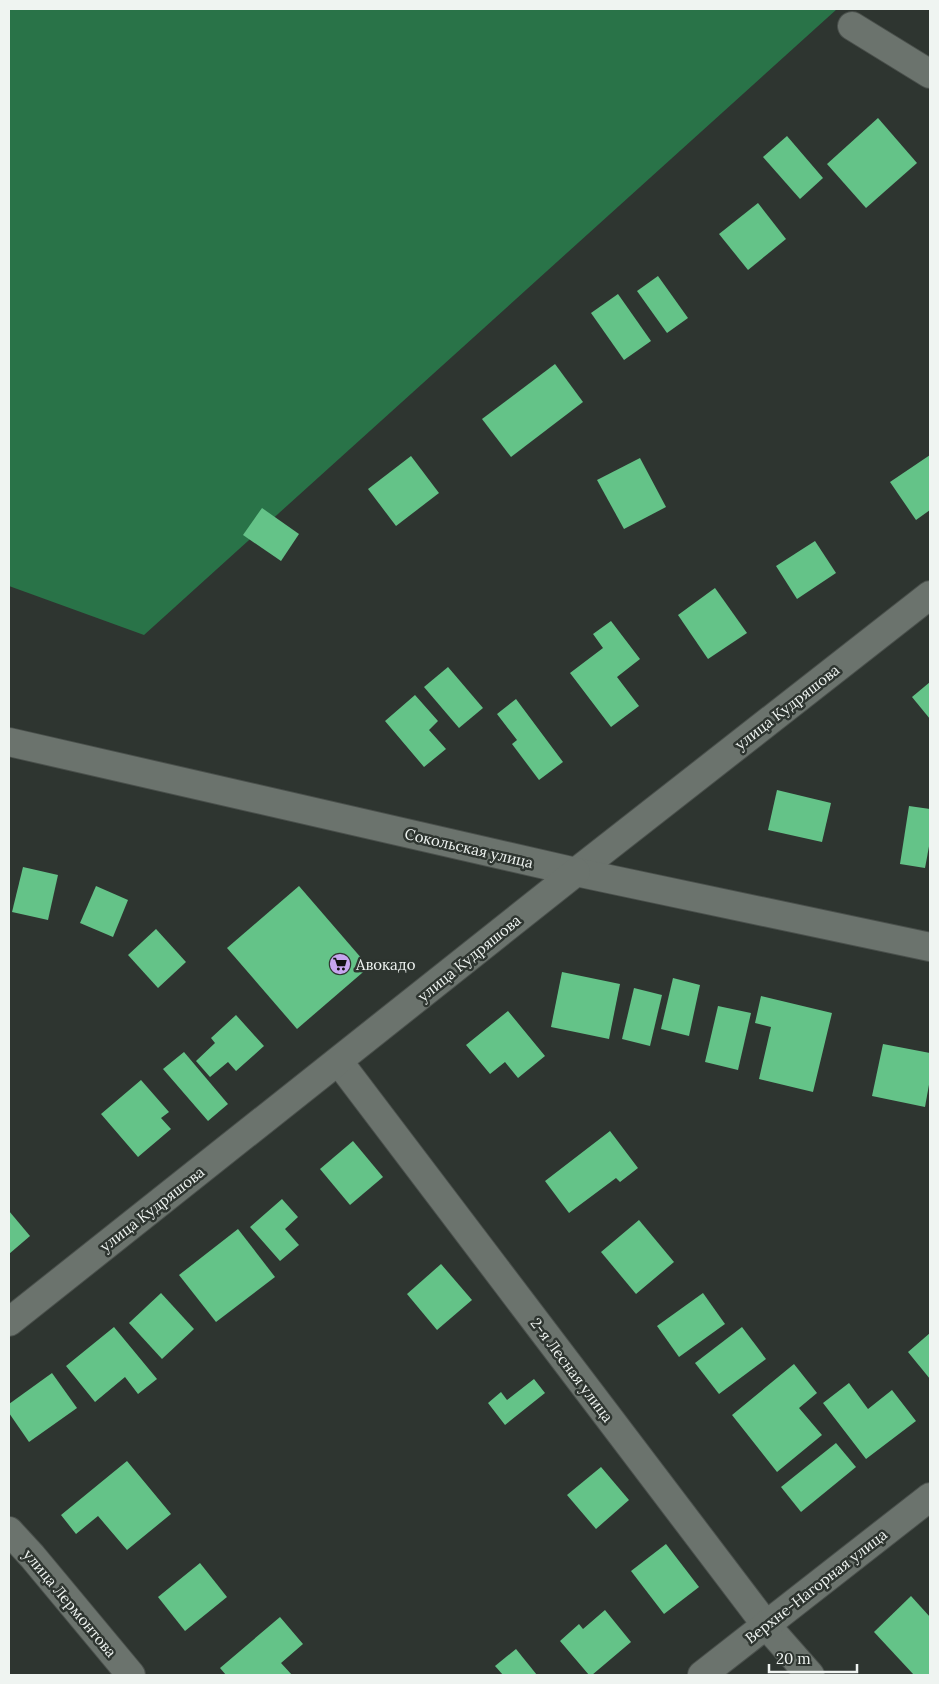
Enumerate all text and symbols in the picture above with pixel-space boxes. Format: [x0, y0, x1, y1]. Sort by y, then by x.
street label: улица Кудряшова [731, 660, 843, 754]
street label: Сокольская улица [403, 824, 535, 872]
street label: улица Кудряшова [413, 910, 525, 1006]
supermarket icon: Авокадо [328, 952, 352, 976]
place label: Авокадо [355, 955, 416, 974]
street label: улица Кудряшова [96, 1162, 208, 1256]
street label: 2-я Лесная улица [527, 1314, 618, 1426]
street label: Верхне-Нагорная улица [741, 1525, 891, 1647]
street label: улица Лермонтова [19, 1545, 121, 1661]
scale bar [769, 1642, 856, 1674]
text: 20 m [776, 1649, 811, 1668]

